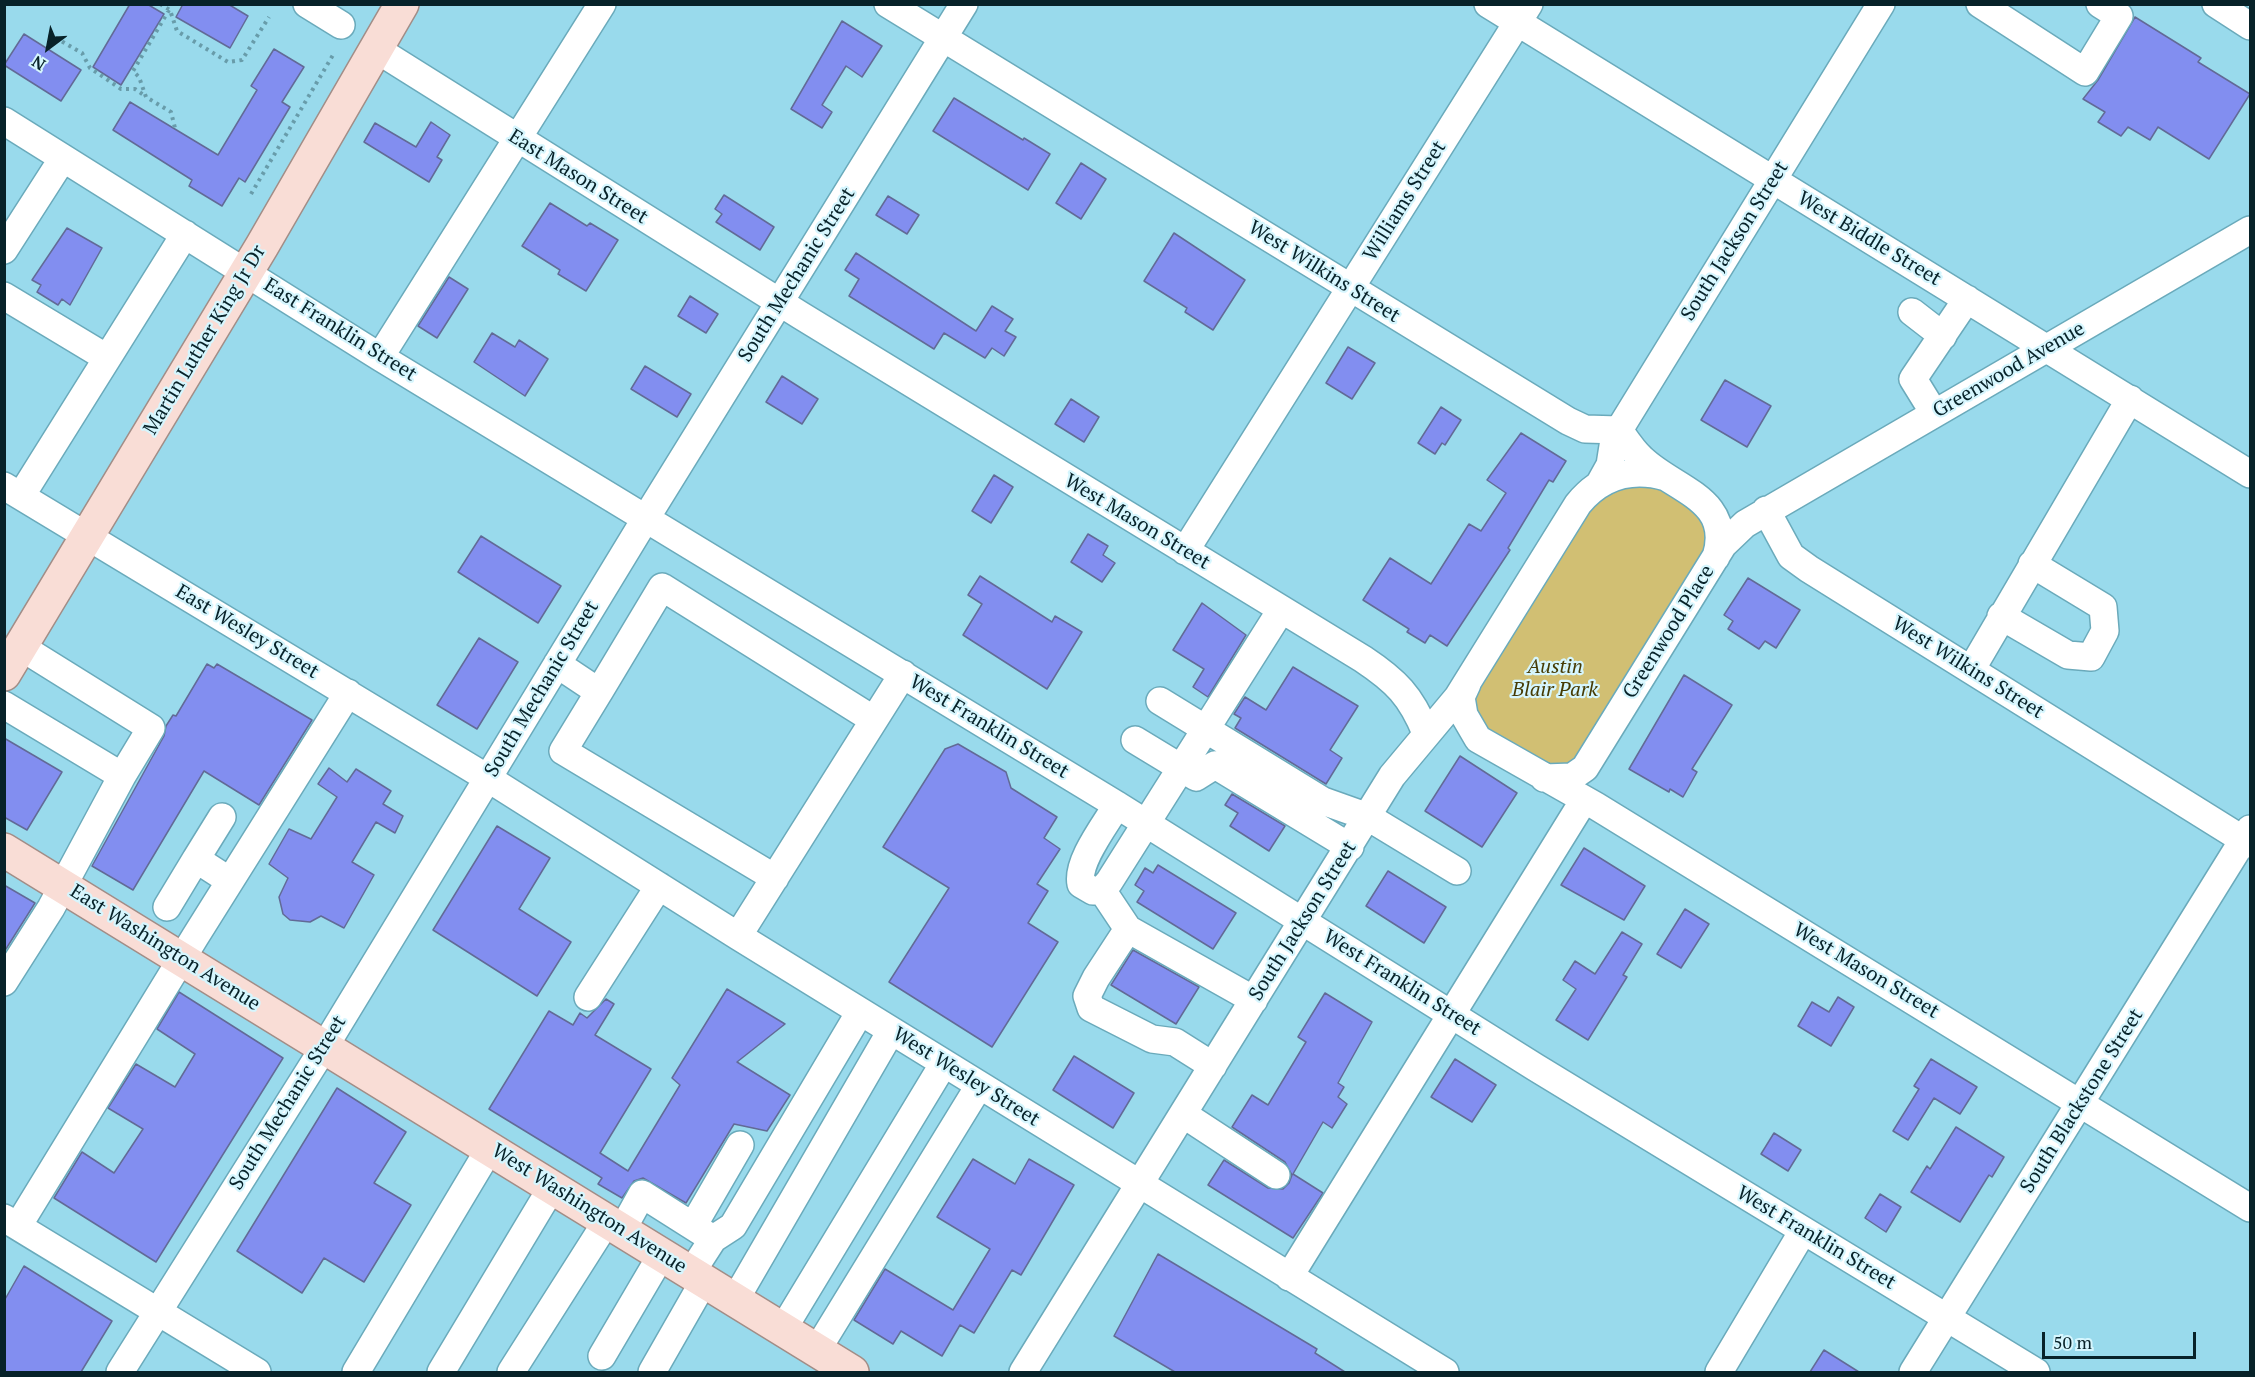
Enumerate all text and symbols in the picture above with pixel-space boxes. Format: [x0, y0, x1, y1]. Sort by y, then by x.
north arrow [18, 18, 78, 78]
text: N [27, 51, 49, 76]
street label: East Mason Street [504, 124, 652, 230]
street label: Williams Street [1359, 137, 1451, 265]
street label: South Jackson Street [1676, 157, 1794, 325]
street label: South Mechanic Street [733, 183, 861, 367]
street label: West Biddle Street [1793, 187, 1945, 291]
street label: West Wilkins Street [1244, 216, 1404, 328]
street label: Martin Luther King Jr Dr [139, 241, 271, 439]
street label: East Franklin Street [259, 273, 421, 387]
street label: Greenwood Avenue [1929, 317, 2089, 423]
street label: West Mason Street [1060, 469, 1214, 575]
street label: Greenwood Place [1618, 561, 1720, 703]
street label: East Wesley Street [171, 580, 323, 684]
street label: South Mechanic Street [480, 597, 604, 781]
street label: West Wilkins Street [1888, 612, 2048, 724]
park label: Austin Blair Park [1512, 655, 1598, 702]
street label: West Franklin Street [905, 670, 1073, 784]
street label: South Jackson Street [1244, 837, 1362, 1005]
street label: East Washington Avenue [65, 880, 265, 1016]
street label: West Mason Street [1789, 918, 1943, 1024]
street label: West Franklin Street [1319, 925, 1485, 1041]
street label: South Blackstone Street [2015, 1004, 2149, 1198]
street label: South Mechanic Street [224, 1011, 352, 1195]
street label: West Wesley Street [888, 1022, 1044, 1132]
street label: West Washington Avenue [487, 1139, 691, 1279]
street label: West Franklin Street [1732, 1181, 1900, 1295]
scale bar [2045, 1320, 2200, 1358]
text: 50 m [2053, 1330, 2092, 1354]

